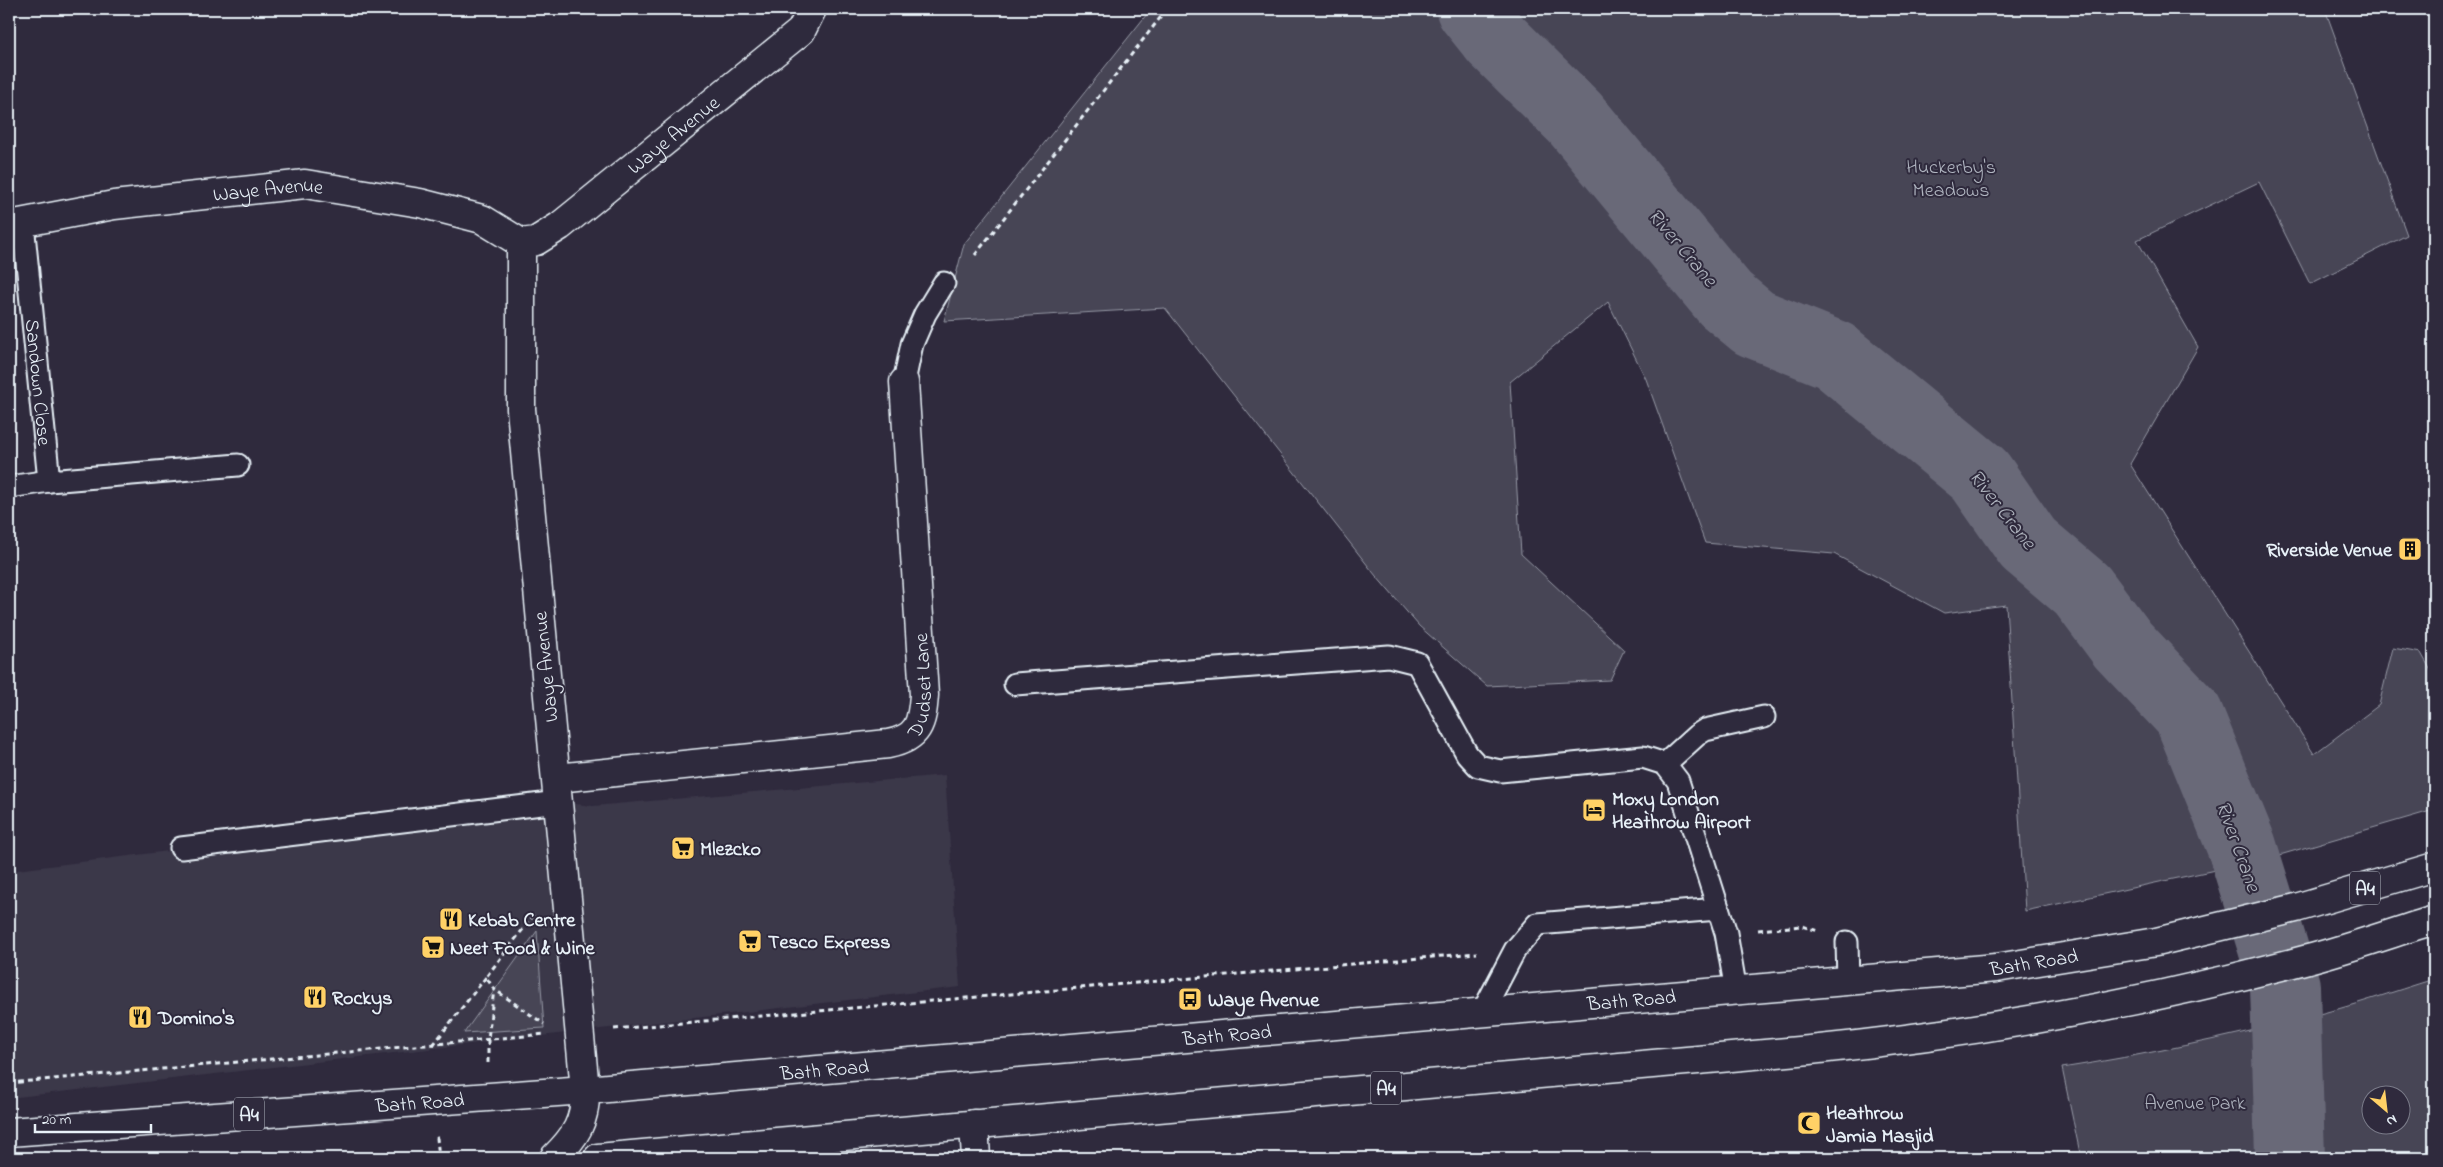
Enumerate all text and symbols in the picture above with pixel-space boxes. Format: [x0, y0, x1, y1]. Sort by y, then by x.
street label: Waye Avenue [622, 90, 727, 183]
park label: Huckerby's Meadows [1906, 154, 1996, 206]
street label: Waye Avenue [212, 172, 325, 211]
water label: River Crane [1640, 202, 1724, 295]
street label: Sandown Close [16, 318, 57, 447]
water label: River Crane [1961, 464, 2043, 558]
building icon: Riverside Venue [2397, 536, 2423, 562]
place label: Riverside Venue [2266, 537, 2393, 566]
street label: Waye Avenue [527, 610, 568, 724]
street label: Dudset Lane [901, 632, 941, 746]
place label: Moxy London Heathrow Airport [1612, 786, 1751, 838]
hotel icon: Moxy London Heathrow Airport [1581, 797, 1607, 823]
water label: River Crane [2207, 797, 2268, 898]
supermarket icon: Mlezcko [670, 835, 696, 861]
place label: Mlezcko [700, 836, 761, 865]
road number: A4 [2350, 871, 2380, 904]
restaurant icon: Kebab Centre [438, 906, 464, 932]
place label: Kebab Centre [468, 907, 576, 936]
supermarket icon: Tesco Express [737, 928, 763, 954]
place label: Tesco Express [768, 929, 890, 958]
supermarket icon: Neet Food & Wine [420, 934, 446, 960]
place label: Neet Food & Wine [450, 935, 595, 964]
street label: Bath Road [1987, 943, 2080, 986]
restaurant icon: Rockys [302, 984, 328, 1010]
street label: Bath Road [1585, 984, 1677, 1020]
place label: Rockys [332, 985, 392, 1015]
bus stop icon: Waye Avenue [1177, 986, 1203, 1012]
place label: Waye Avenue [1208, 987, 1320, 1017]
restaurant icon: Domino's [127, 1004, 153, 1030]
place label: Domino's [157, 1005, 235, 1034]
street label: Bath Road [1181, 1019, 1273, 1055]
street label: Bath Road [778, 1053, 870, 1090]
road number: A4 [1371, 1072, 1401, 1104]
north arrow [2360, 1084, 2410, 1134]
street label: Bath Road [374, 1087, 466, 1122]
park label: Avenue Park [2145, 1090, 2246, 1119]
road number: A4 [234, 1098, 264, 1130]
place label: Heathrow Jamia Masjid [1826, 1100, 1934, 1152]
scale bar [35, 1102, 151, 1134]
text: 20 m [42, 1109, 72, 1131]
text: N [2382, 1109, 2401, 1132]
mosque icon: Heathrow Jamia Masjid [1796, 1110, 1822, 1136]

